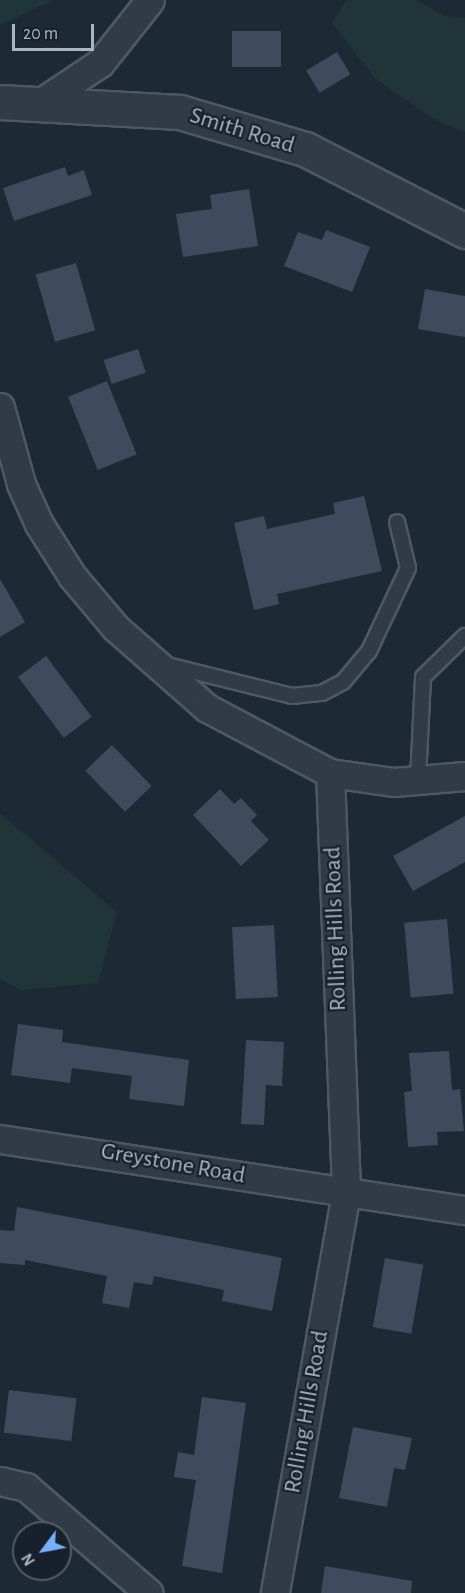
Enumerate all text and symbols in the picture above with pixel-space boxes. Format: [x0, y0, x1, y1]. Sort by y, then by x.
scale bar [15, 12, 98, 50]
text: 20 m [23, 25, 58, 43]
street label: Smith Road [186, 101, 298, 161]
street label: Rolling Hills Road [319, 846, 353, 1012]
street label: Greystone Road [99, 1137, 247, 1191]
street label: Rolling Hills Road [279, 1328, 335, 1496]
north arrow [12, 1521, 72, 1581]
text: N [19, 1551, 38, 1568]

